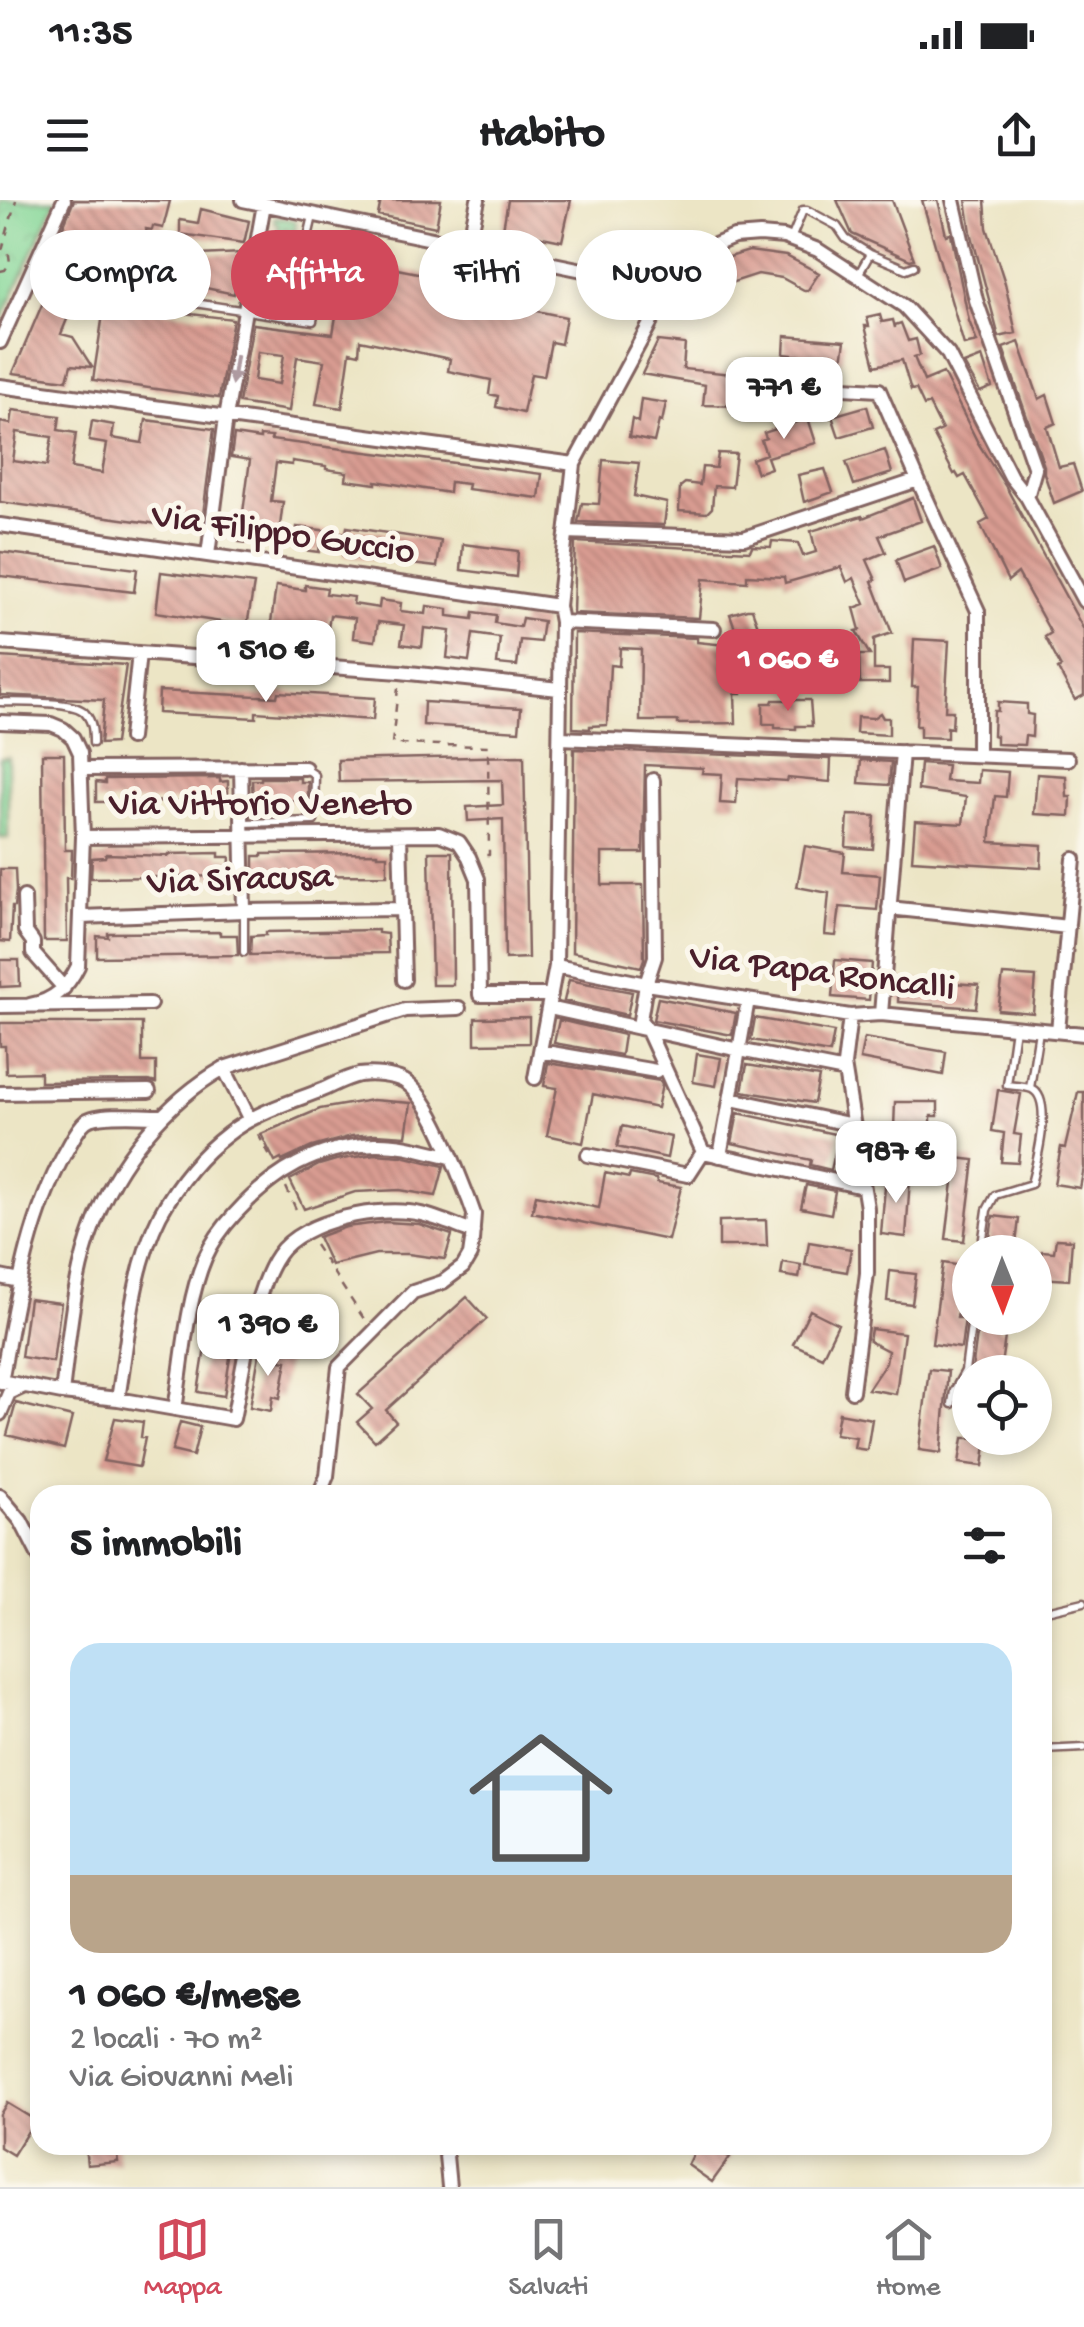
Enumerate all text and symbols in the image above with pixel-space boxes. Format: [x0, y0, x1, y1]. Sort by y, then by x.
text: 11:35 [50, 13, 132, 57]
icon: menu [40, 108, 95, 163]
icon: share [989, 108, 1044, 163]
text: Habito [479, 109, 605, 162]
chip: Compra [30, 230, 211, 320]
chip: Affitta [231, 230, 399, 320]
chip: Filtri [419, 230, 556, 320]
chip: Nuovo [576, 230, 737, 320]
one-way arrow [226, 354, 241, 386]
pin: 771 € [714, 357, 854, 442]
text: 771 € [748, 370, 820, 408]
street label: Via Filippo Guccio [147, 496, 418, 576]
pin: 1 510 € [174, 620, 358, 705]
pin: 1 060 € [696, 629, 880, 714]
text: 1 510 € [218, 633, 314, 671]
text: 1 060 € [738, 642, 838, 680]
street label: Via Vittorio Veneto [108, 784, 413, 828]
street label: Via Siracusa [145, 857, 335, 907]
street label: Via Papa Roncalli [686, 937, 957, 1013]
pin: 987 € [826, 1121, 966, 1206]
text: 987 € [858, 1134, 934, 1172]
north arrow [952, 1235, 1052, 1335]
map controls [952, 1235, 1052, 1455]
pin: 1 390 € [176, 1294, 360, 1379]
text: 1 390 € [219, 1307, 317, 1345]
button: locate [952, 1355, 1052, 1455]
icon: filters [957, 1518, 1012, 1573]
text: 5 immobili [70, 1521, 242, 1570]
icon: home [451, 1708, 631, 1888]
text: 1 060 €/mese [70, 1973, 300, 2022]
text: 2 locali · 70 m² [70, 2022, 263, 2060]
text: Via Giovanni Meli [70, 2060, 293, 2098]
tab: Mappa [143, 2212, 222, 2305]
tab: Salvati [509, 2212, 589, 2305]
tab: Home [876, 2212, 941, 2305]

